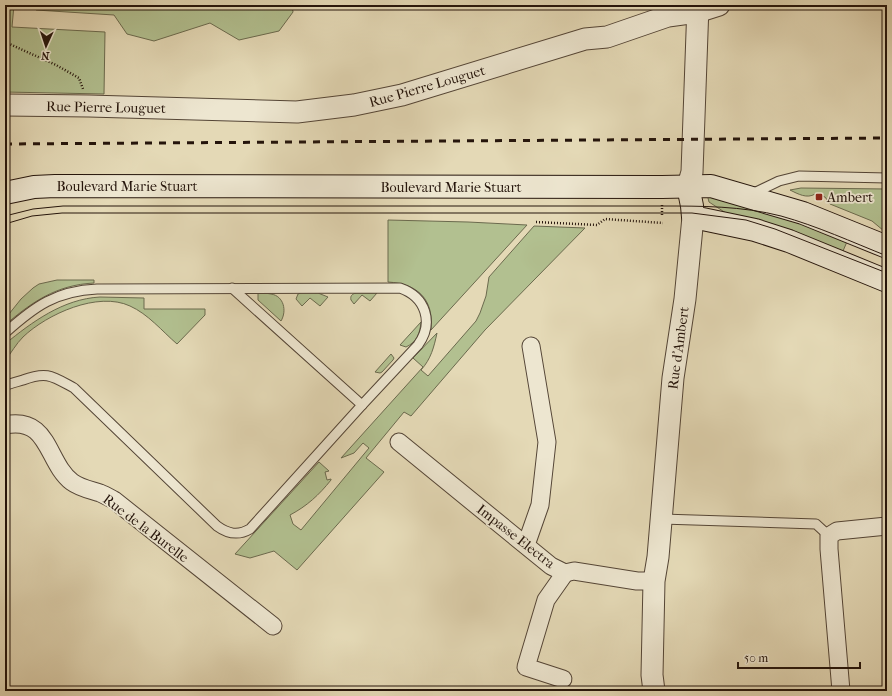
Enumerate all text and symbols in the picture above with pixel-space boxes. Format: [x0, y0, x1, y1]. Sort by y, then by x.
north arrow [26, 26, 66, 66]
text: N [40, 49, 50, 62]
street label: Rue Pierre Louguet [367, 62, 487, 111]
street label: Rue Pierre Louguet [46, 98, 166, 117]
street label: Boulevard Marie Stuart [56, 178, 198, 195]
street label: Boulevard Marie Stuart [380, 179, 522, 196]
place label: Ambert [826, 189, 873, 206]
marker: Ambert [814, 192, 824, 202]
street label: Rue d'Ambert [664, 305, 693, 391]
street label: Rue de la Burelle [99, 491, 192, 566]
street label: Impasse Electra [473, 501, 558, 572]
scale bar [738, 644, 860, 670]
text: 50 m [744, 651, 768, 665]

